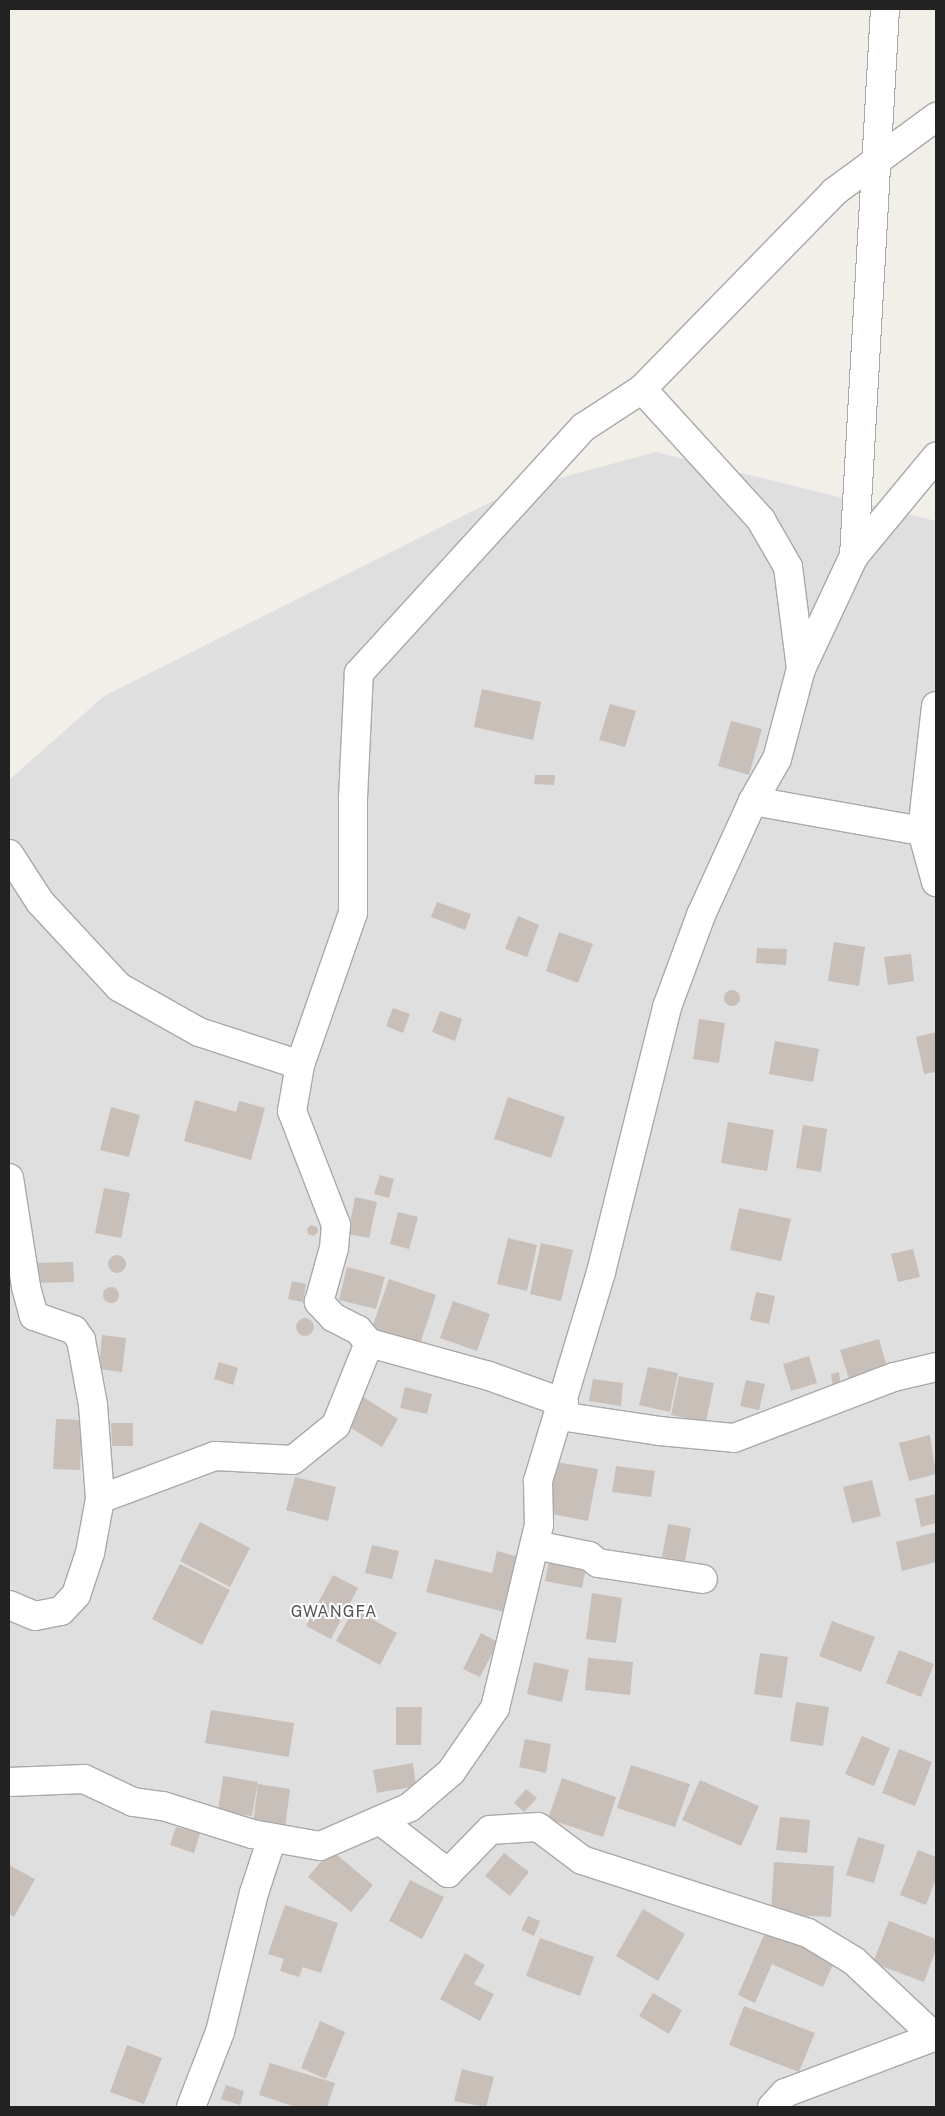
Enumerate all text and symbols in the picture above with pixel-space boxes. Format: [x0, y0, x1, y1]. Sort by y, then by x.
district label: GWANGFA [290, 1602, 378, 1622]

